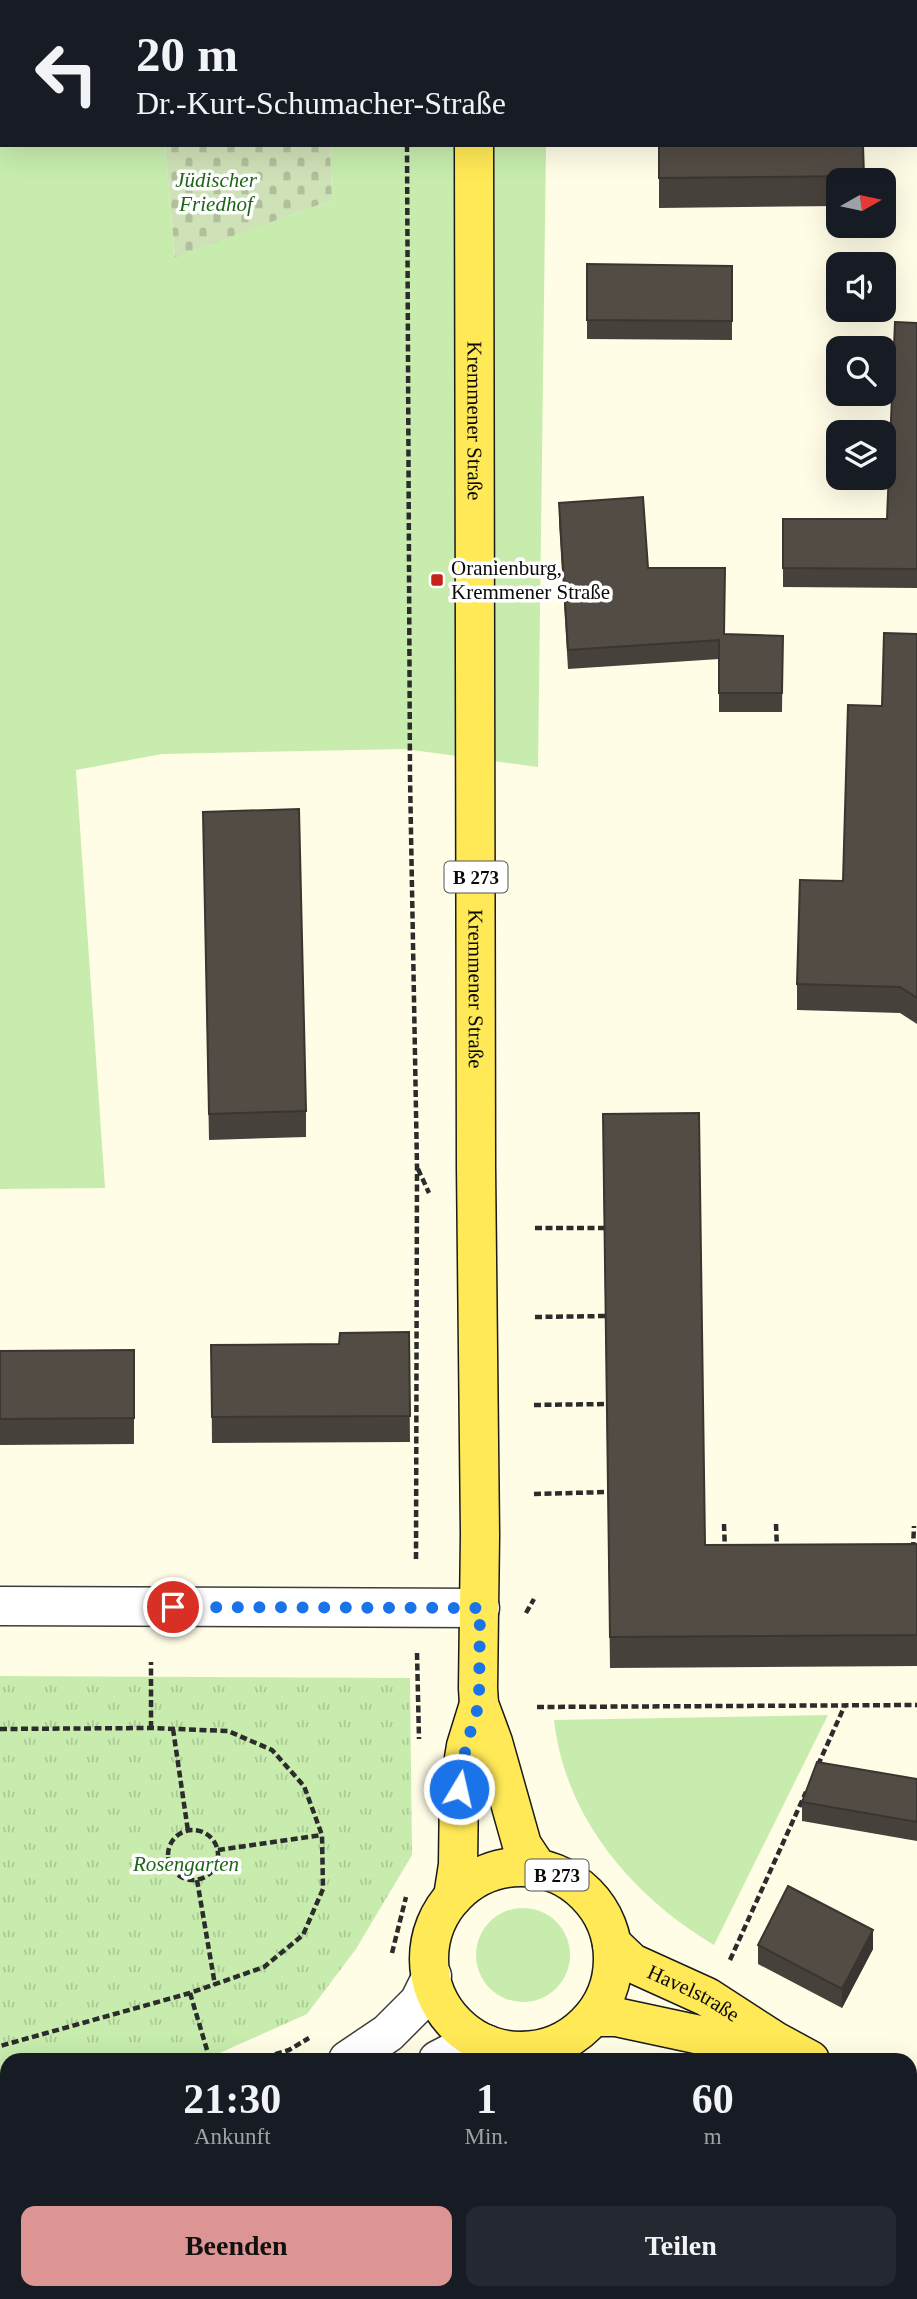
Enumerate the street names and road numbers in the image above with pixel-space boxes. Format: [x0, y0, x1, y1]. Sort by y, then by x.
street label: Kremmener Straße [462, 341, 487, 501]
road number: B 273 [444, 862, 508, 892]
street label: Kremmener Straße [463, 909, 488, 1069]
road number: B 273 [526, 1859, 588, 1890]
street label: Havelstraße [644, 1960, 744, 2027]

